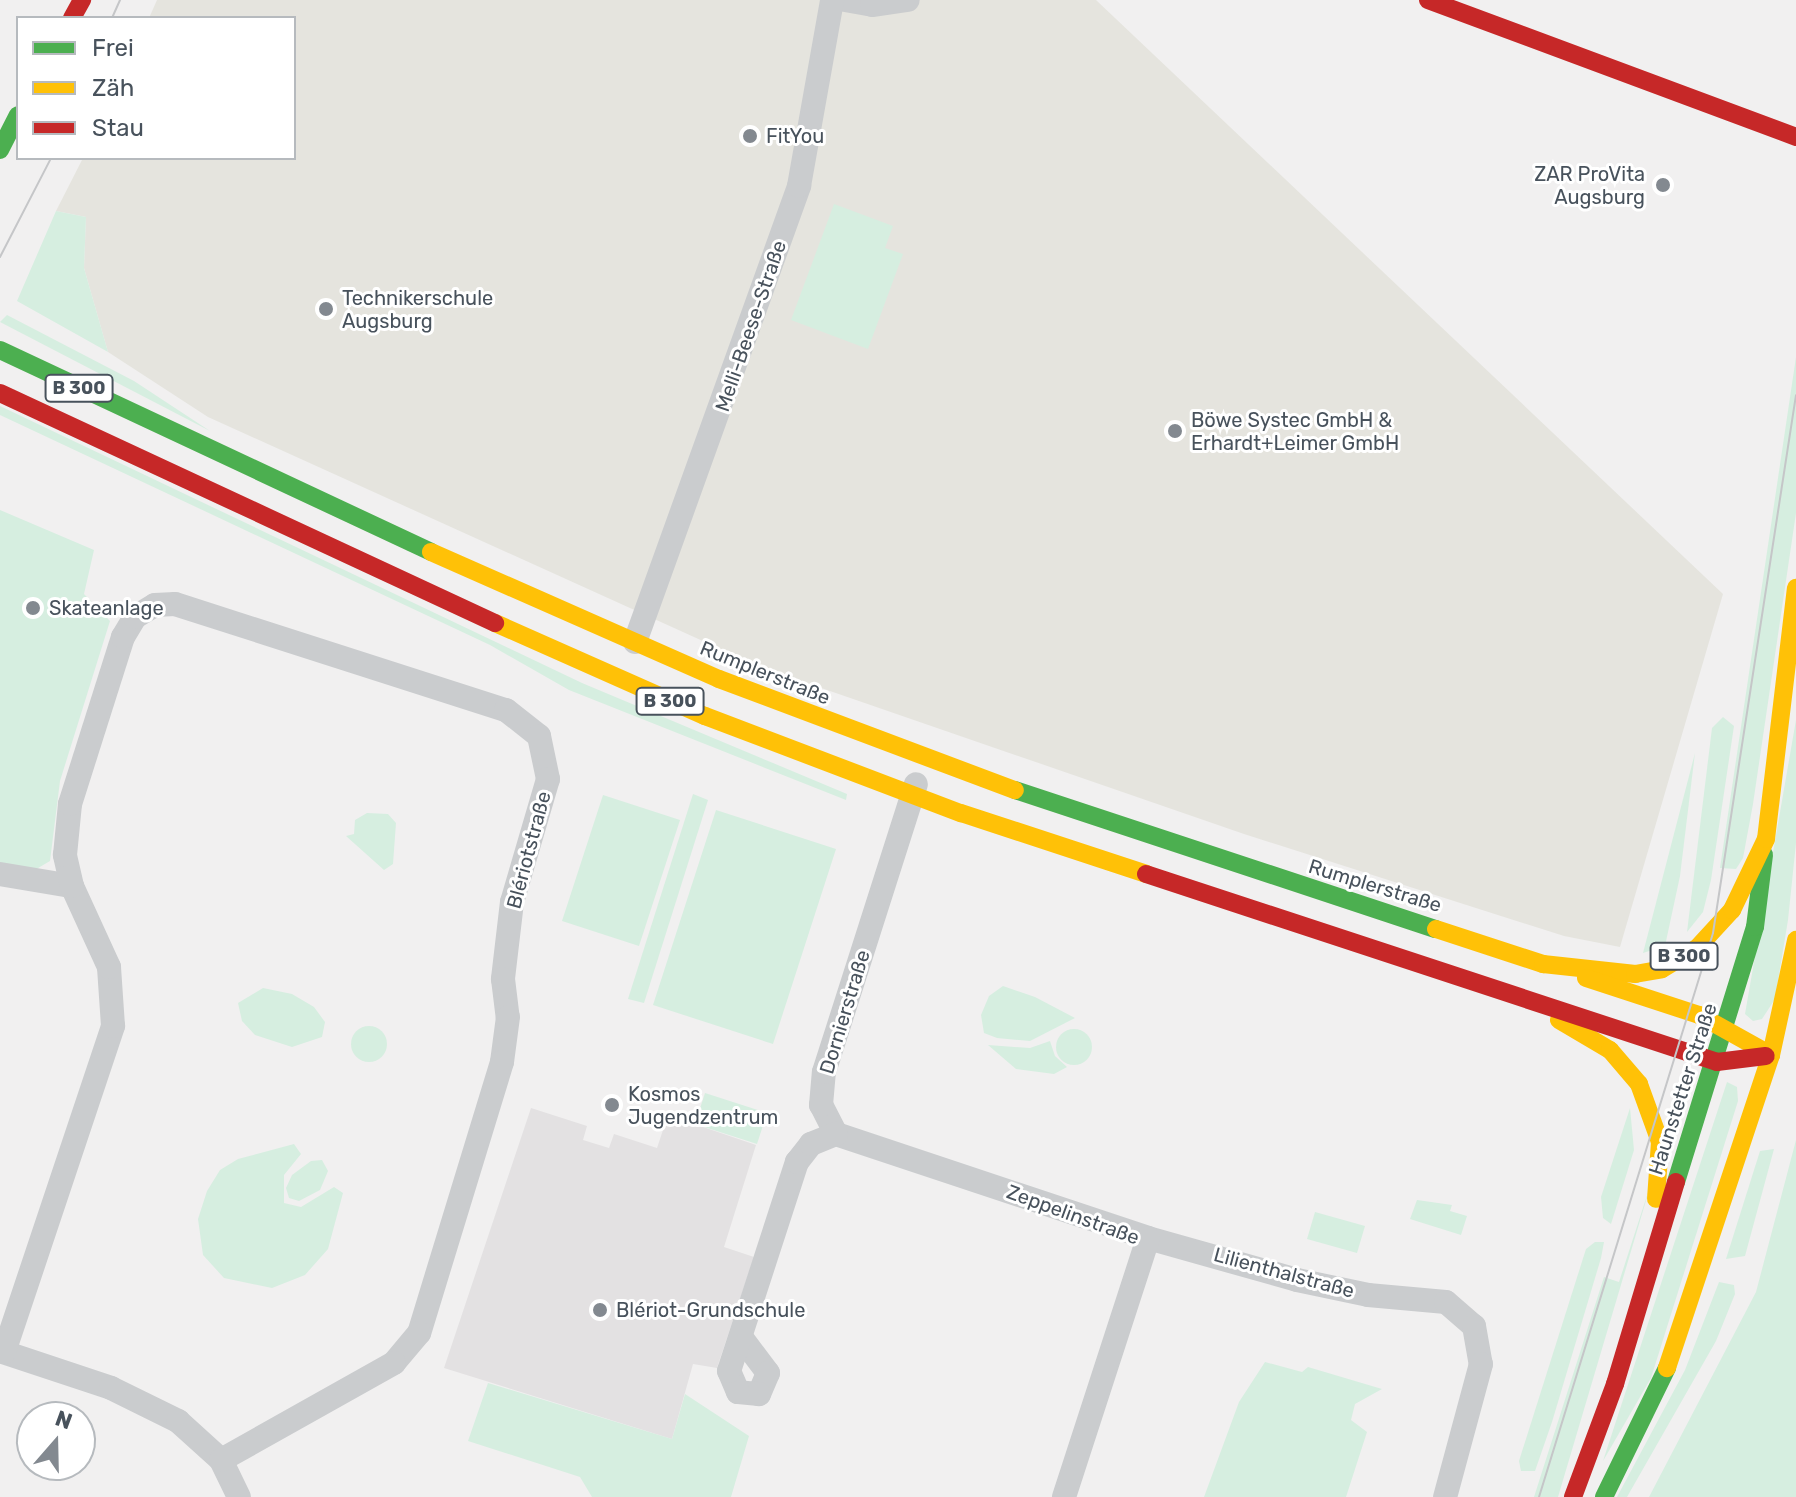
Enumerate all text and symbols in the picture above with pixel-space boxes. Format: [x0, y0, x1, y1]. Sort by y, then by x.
legend [16, 16, 296, 160]
text: Frei [92, 34, 134, 62]
text: Zäh [92, 74, 134, 102]
text: Stau [92, 114, 144, 142]
place label: FitYou [766, 124, 824, 148]
marker: FitYou [741, 127, 759, 145]
place label: ZAR ProVita Augsburg [1534, 162, 1645, 209]
marker: ZAR ProVita Augsburg [1652, 174, 1674, 196]
street label: Melli-Beese-Straße [710, 237, 792, 415]
place label: Technikerschule Augsburg [342, 286, 493, 333]
marker: Technikerschule Augsburg [317, 300, 335, 318]
road number: B 300 [43, 374, 115, 402]
place label: Böwe Systec GmbH & Erhardt+Leimer GmbH [1191, 408, 1400, 455]
marker: Böwe Systec GmbH & Erhardt+Leimer GmbH [1166, 422, 1184, 440]
place label: Skateanlage [49, 596, 164, 620]
marker: Skateanlage [24, 599, 42, 617]
street label: Rumplerstraße [697, 636, 833, 710]
road number: B 300 [634, 687, 706, 715]
street label: Blériotstraße [502, 789, 556, 911]
street label: Rumplerstraße [1306, 854, 1444, 918]
road number: B 300 [1648, 942, 1720, 970]
street label: Dornierstraße [815, 947, 875, 1077]
street label: Haunstetter Straße [1644, 1000, 1722, 1178]
place label: Kosmos Jugendzentrum [628, 1082, 778, 1129]
marker: Kosmos Jugendzentrum [603, 1096, 621, 1114]
street label: Zeppelinstraße [1003, 1180, 1143, 1250]
street label: Lilienthalstraße [1211, 1243, 1357, 1303]
place label: Blériot-Grundschule [616, 1298, 805, 1322]
marker: Blériot-Grundschule [591, 1301, 609, 1319]
north arrow [16, 1401, 96, 1481]
text: N [52, 1404, 76, 1435]

